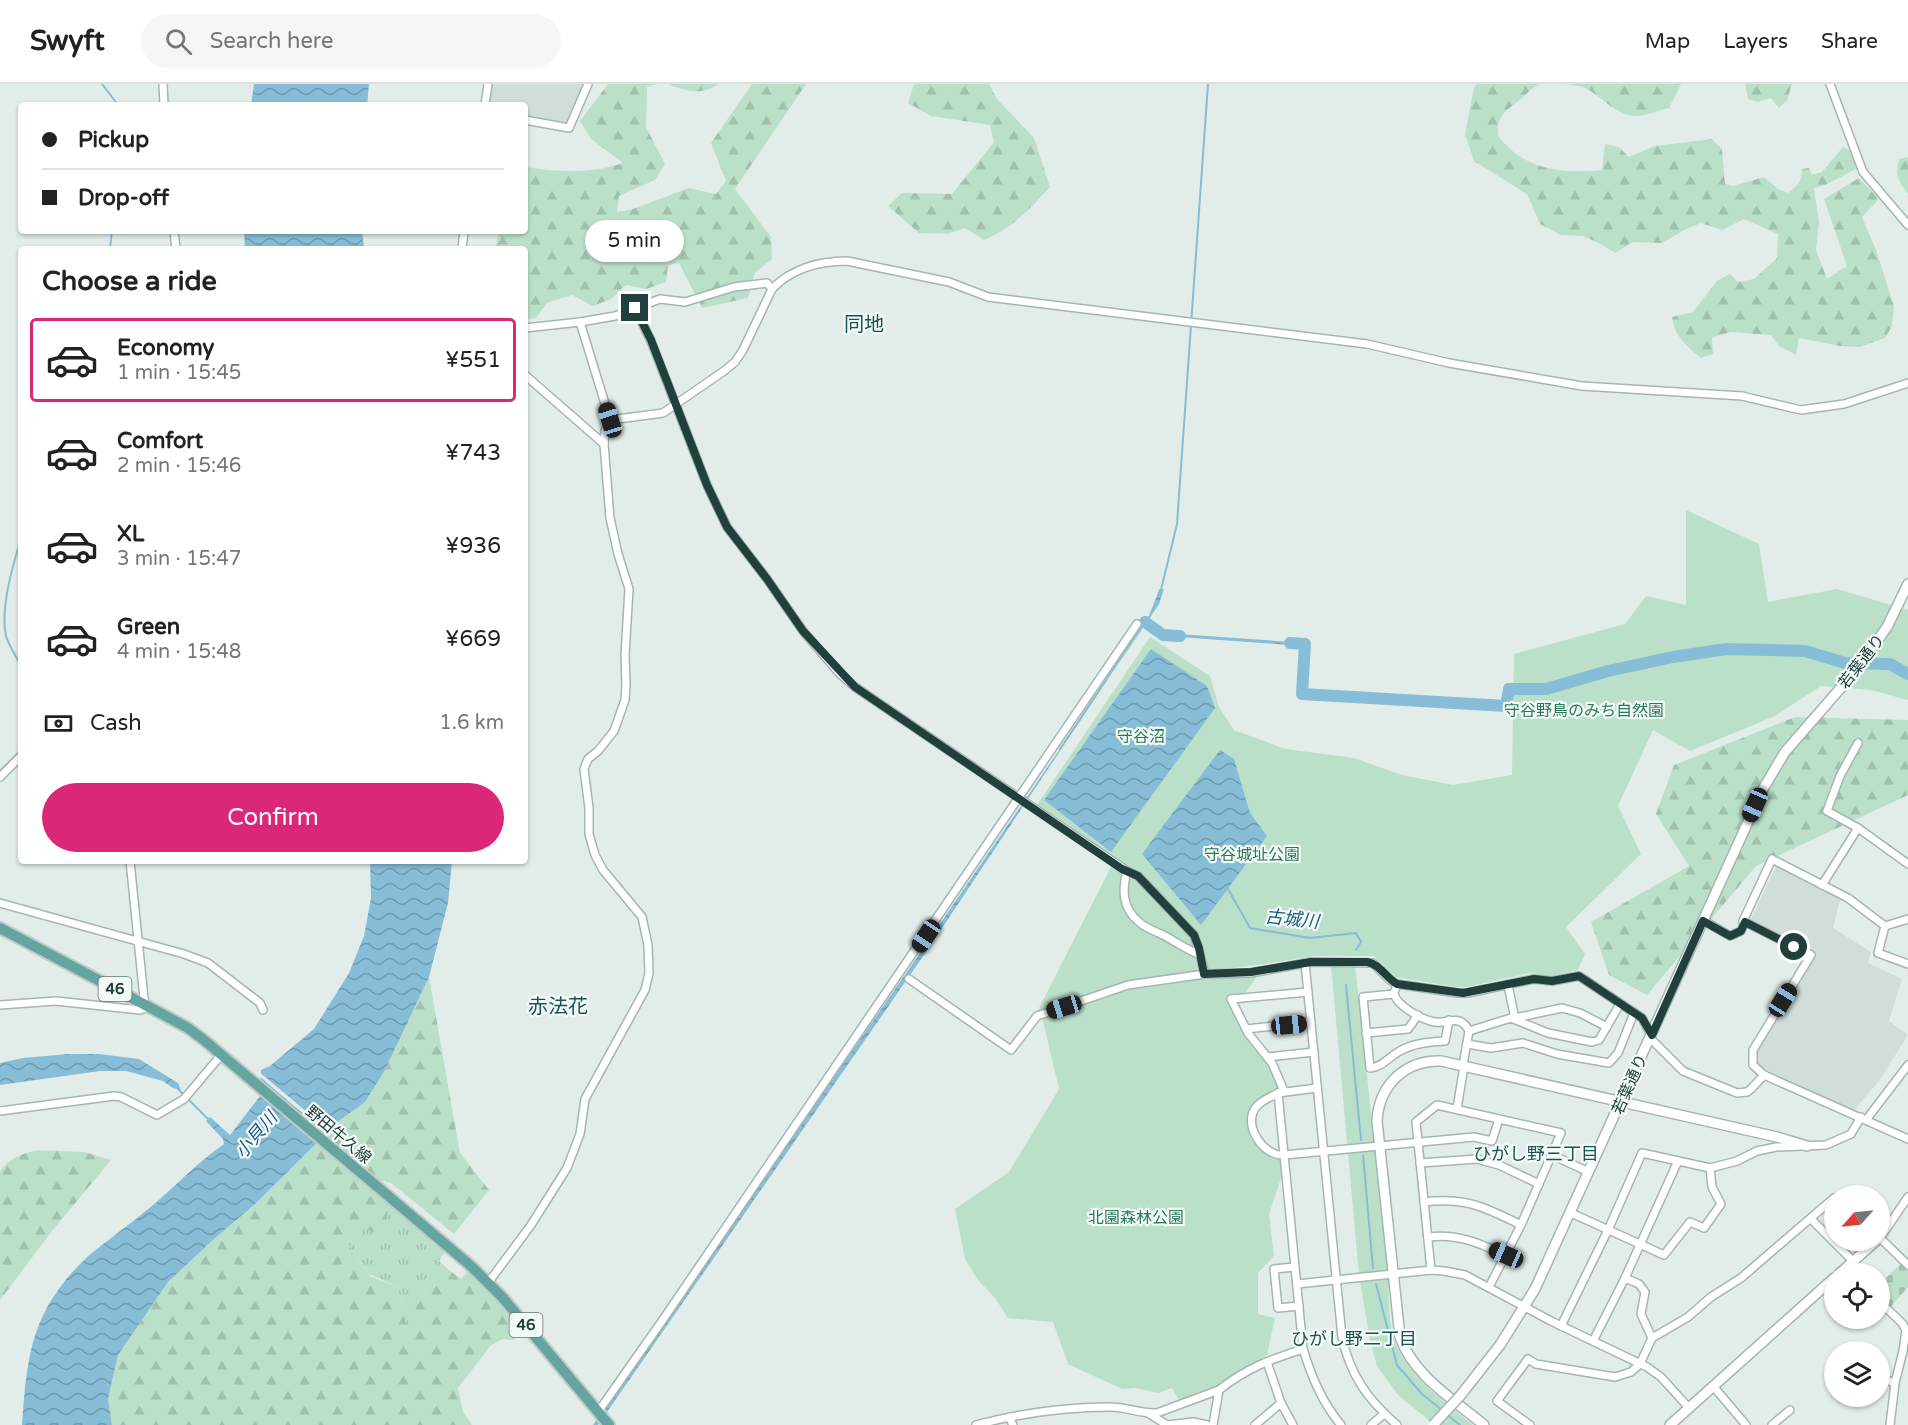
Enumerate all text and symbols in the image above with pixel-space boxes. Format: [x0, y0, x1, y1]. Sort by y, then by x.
search box [141, 14, 561, 68]
text: Swyft [30, 24, 105, 58]
icon: search [162, 25, 195, 58]
text: Search here [210, 28, 333, 54]
text: Map [1645, 29, 1690, 54]
text: Layers [1723, 29, 1788, 54]
text: Share [1821, 29, 1878, 54]
text: Pickup [78, 127, 149, 153]
text: Drop-off [78, 185, 169, 211]
callout: 5 min [586, 221, 684, 263]
text: 5 min [608, 229, 661, 253]
text: Choose a ride [42, 265, 217, 298]
route end [621, 294, 648, 321]
district label: 同地 [844, 313, 884, 337]
icon: car [45, 333, 99, 387]
text: Economy [117, 335, 214, 361]
text: ¥551 [445, 347, 501, 373]
text: 1 min · 15:45 [117, 361, 241, 385]
car [596, 400, 624, 440]
icon: car [45, 426, 99, 480]
text: Comfort [117, 428, 203, 454]
text: ¥743 [445, 440, 501, 466]
text: 2 min · 15:46 [117, 454, 241, 478]
icon: car [45, 519, 99, 573]
text: XL [117, 521, 144, 547]
text: ¥936 [445, 533, 501, 559]
text: 3 min · 15:47 [117, 547, 241, 571]
icon: car [45, 612, 99, 666]
text: Green [117, 614, 180, 640]
text: ¥669 [445, 626, 501, 652]
street label: 若葉通り [1834, 630, 1889, 693]
text: 4 min · 15:48 [117, 640, 241, 664]
park label: 守谷野鳥のみち自然園 [1504, 701, 1664, 721]
icon: cash [42, 707, 75, 740]
text: Cash [90, 710, 142, 736]
text: 1.6 km [439, 711, 504, 735]
park label: 守谷沼 [1117, 727, 1165, 747]
button: Confirm [42, 783, 504, 852]
car [1739, 785, 1771, 825]
park label: 守谷城址公園 [1204, 845, 1300, 865]
water label: 古城川 [1264, 905, 1322, 933]
car [908, 916, 944, 956]
route start [1780, 933, 1807, 960]
road number: 46 [98, 977, 132, 1001]
car [1766, 980, 1800, 1020]
car [1044, 993, 1084, 1021]
district label: 赤法花 [528, 995, 588, 1019]
car [1270, 1014, 1308, 1036]
street label: 若葉通り [1608, 1051, 1652, 1118]
street label: 野田牛久線 [301, 1101, 375, 1168]
water label: 小貝川 [230, 1106, 283, 1163]
district label: ひがし野三丁目 [1473, 1143, 1599, 1165]
north arrow [1824, 1185, 1890, 1251]
map controls [1824, 1185, 1890, 1407]
park label: 北園森林公園 [1088, 1208, 1184, 1228]
car [1486, 1239, 1526, 1271]
button: locate [1824, 1263, 1890, 1329]
road number: 46 [510, 1313, 542, 1337]
district label: ひがし野二丁目 [1291, 1328, 1417, 1350]
button: layers [1824, 1341, 1890, 1407]

